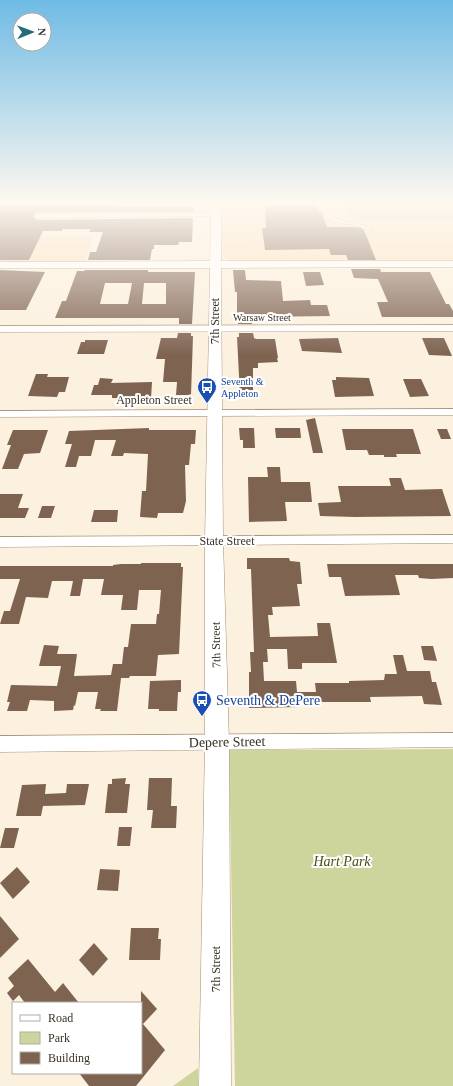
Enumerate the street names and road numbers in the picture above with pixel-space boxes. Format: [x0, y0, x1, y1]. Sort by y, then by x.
street label: 7th Street [208, 297, 222, 344]
street label: Warsaw Street [233, 312, 291, 323]
street label: Appleton Street [116, 393, 192, 407]
street label: State Street [200, 534, 255, 548]
street label: 7th Street [209, 621, 223, 668]
street label: Depere Street [189, 734, 266, 750]
street label: 7th Street [209, 945, 223, 992]

